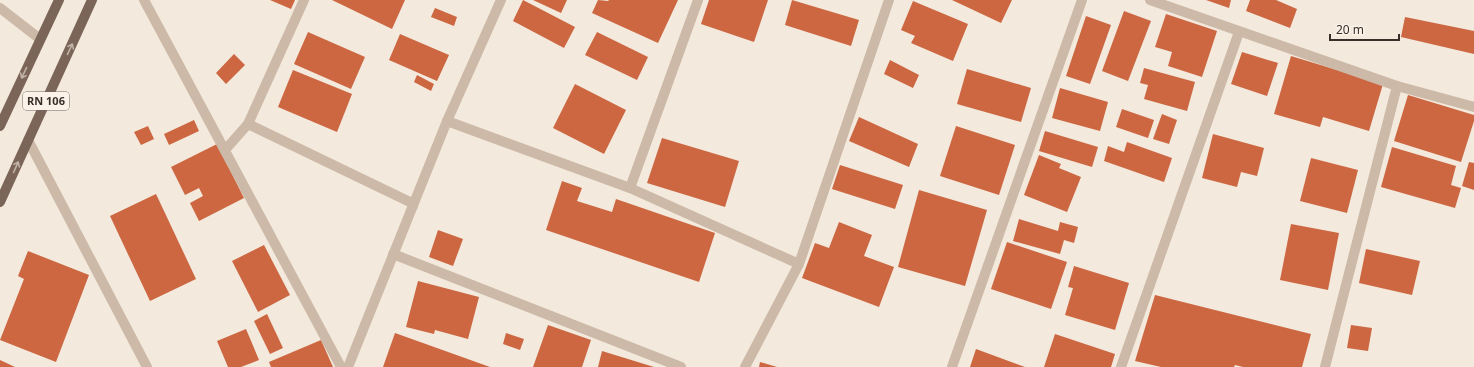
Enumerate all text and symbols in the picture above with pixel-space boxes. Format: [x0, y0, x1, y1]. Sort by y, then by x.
scale bar [1330, 16, 1399, 42]
text: 20 m [1336, 21, 1364, 38]
one-way arrow [67, 43, 74, 55]
one-way arrow [20, 67, 27, 79]
road number: RN 106 [23, 92, 69, 110]
one-way arrow [13, 161, 20, 173]

